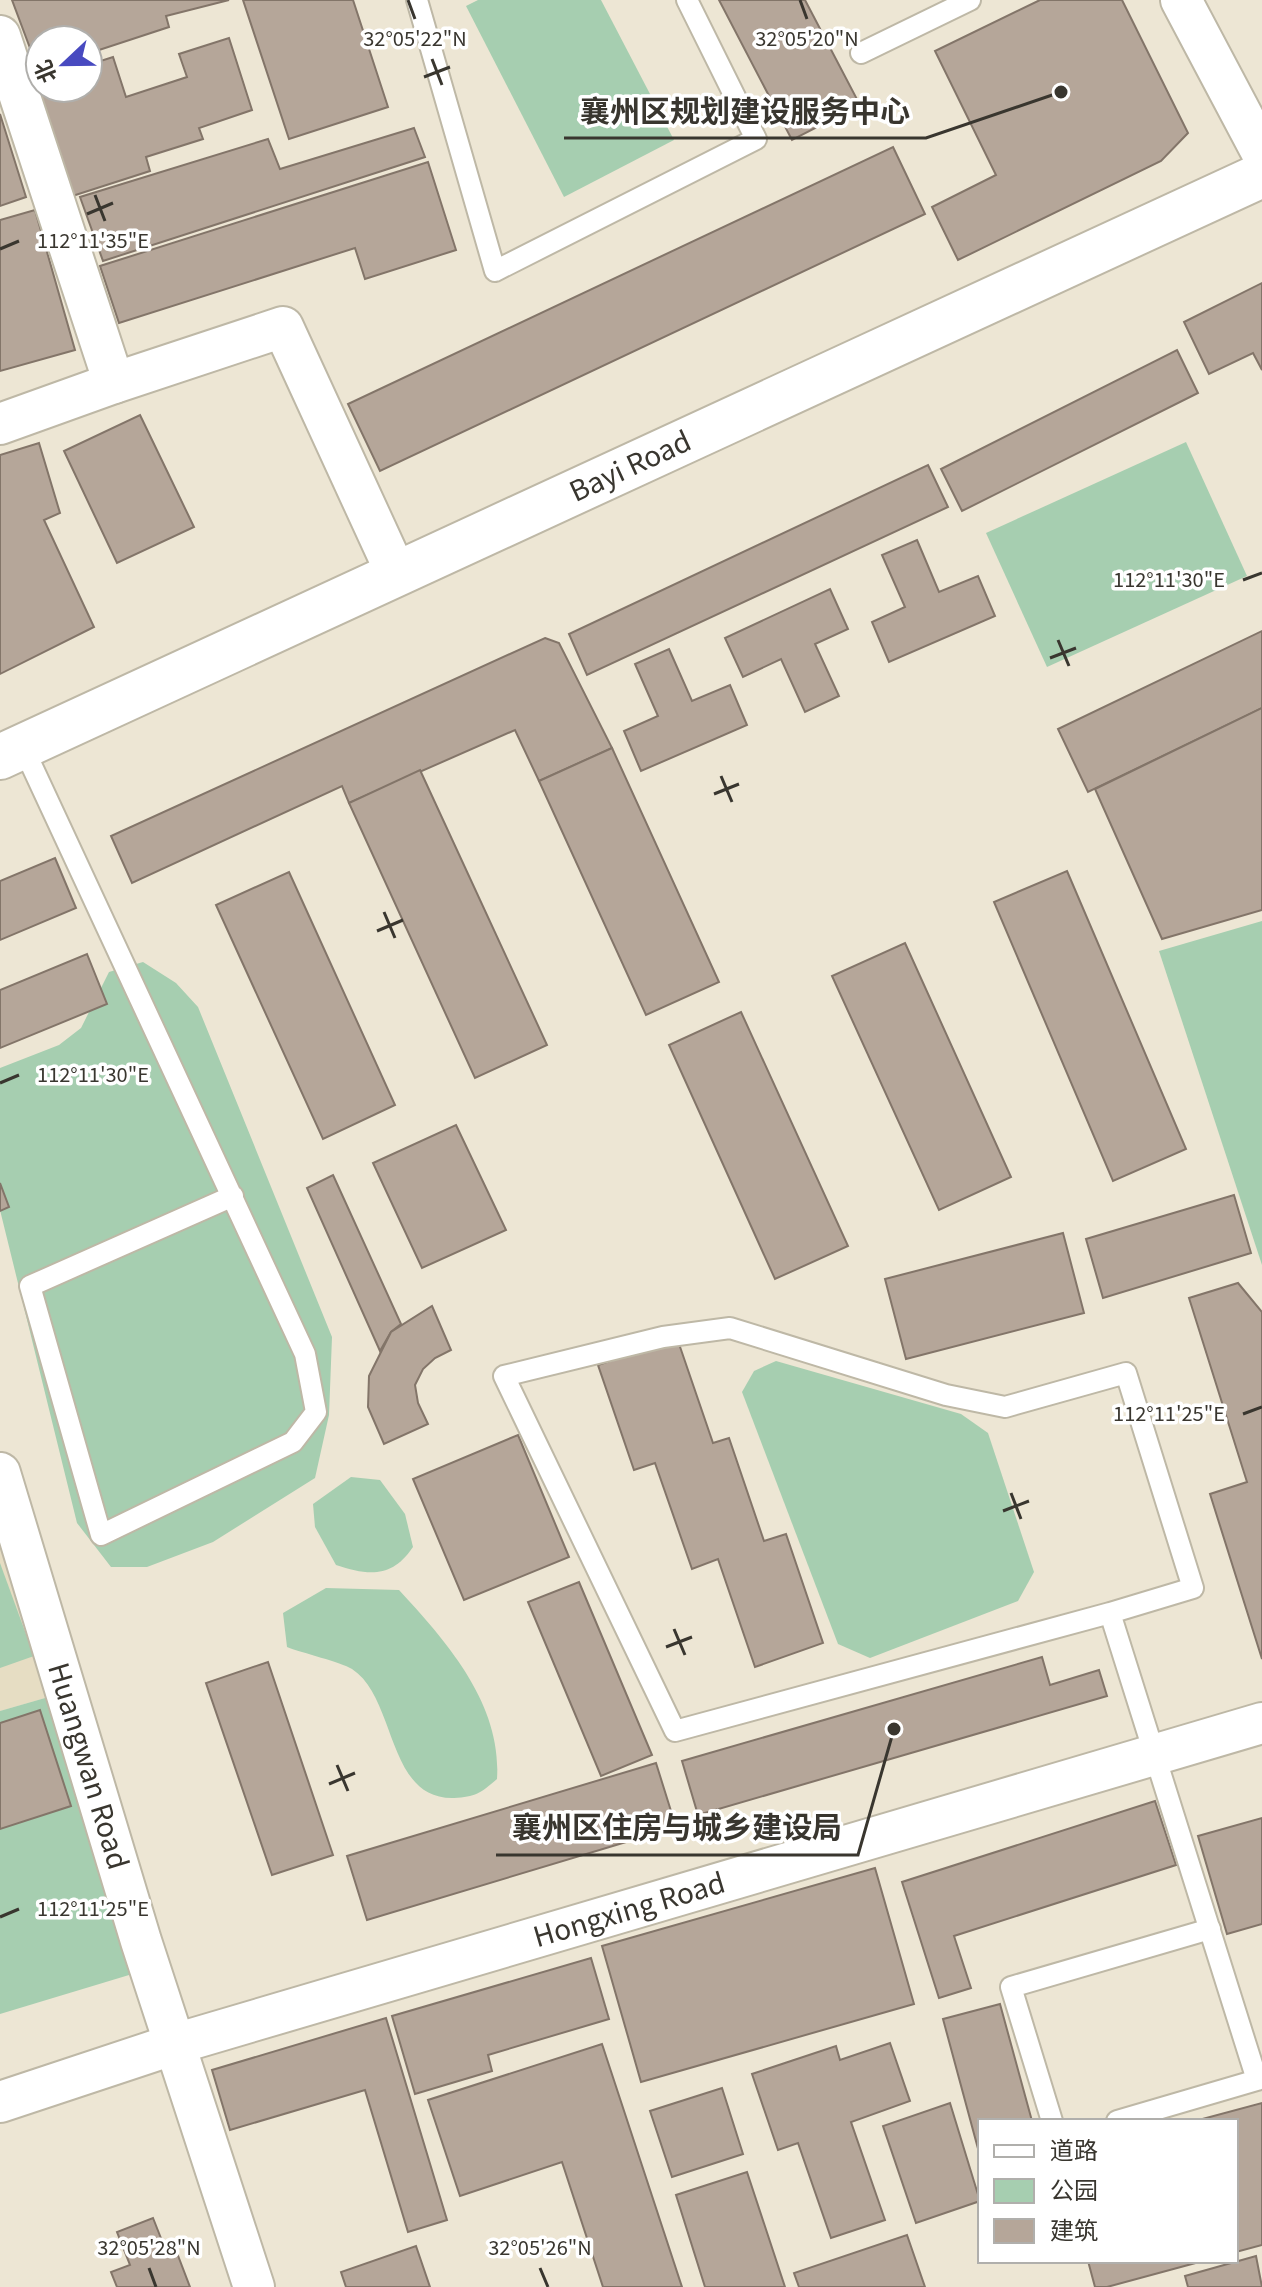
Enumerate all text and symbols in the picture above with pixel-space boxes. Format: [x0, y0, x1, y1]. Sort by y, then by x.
text: 32°05'22"N [363, 23, 467, 52]
text: 32°05'20"N [755, 23, 859, 52]
north arrow [24, 24, 104, 104]
text: 北 [25, 56, 63, 88]
callout: 襄州区规划建设服务中心 [564, 84, 926, 138]
text: 襄州区规划建设服务中心 [580, 87, 910, 131]
text: 112°11'35"E [37, 225, 149, 254]
street label: Bayi Road [562, 419, 697, 510]
text: 112°11'30"E [1113, 564, 1225, 593]
text: 112°11'30"E [37, 1059, 149, 1088]
text: 112°11'25"E [1113, 1398, 1225, 1427]
street label: Huangwan Road [40, 1657, 140, 1874]
callout: 襄州区住房与城乡建设局 [496, 1801, 858, 1855]
text: 襄州区住房与城乡建设局 [512, 1803, 842, 1847]
street label: Hongxing Road [528, 1861, 729, 1955]
text: 112°11'25"E [37, 1893, 149, 1922]
legend [978, 2119, 1238, 2263]
text: 道路 [1050, 2131, 1098, 2166]
text: 公园 [1050, 2171, 1098, 2206]
text: 建筑 [1050, 2211, 1098, 2246]
text: 32°05'28"N [97, 2232, 201, 2261]
text: 32°05'26"N [488, 2232, 592, 2261]

